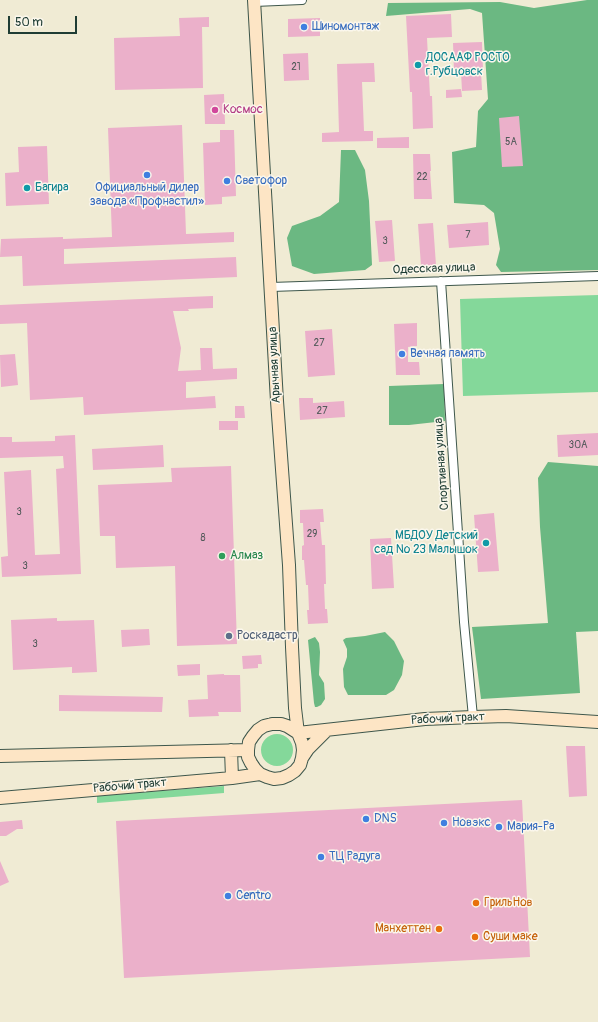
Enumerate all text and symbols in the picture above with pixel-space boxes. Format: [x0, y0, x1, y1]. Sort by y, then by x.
scale bar [10, 8, 79, 34]
text: 50 m [15, 15, 43, 30]
place label: Шиномонтаж [312, 20, 379, 34]
marker: Шиномонтаж [299, 22, 309, 32]
place label: ДОСААФ РОСТО г.Рубцовск [426, 51, 510, 79]
marker: ДОСААФ РОСТО г.Рубцовск [413, 60, 423, 70]
house number: 21 [291, 61, 301, 73]
place label: Космос [223, 103, 263, 117]
marker: Космос [210, 105, 220, 115]
house number: 5А [505, 136, 517, 148]
marker: Официальный дилер завода «Профнастил» [142, 170, 152, 180]
house number: 22 [416, 171, 428, 183]
place label: Светофор [235, 174, 287, 188]
marker: Светофор [222, 176, 232, 186]
place label: Багира [35, 181, 68, 195]
place label: Официальный дилер завода «Профнастил» [90, 181, 204, 209]
marker: Багира [22, 183, 32, 193]
house number: 7 [465, 229, 471, 241]
house number: 3 [382, 235, 388, 247]
street label: Одесская улица [392, 260, 476, 278]
street label: Арычная улица [266, 326, 284, 404]
house number: 27 [314, 337, 324, 349]
place label: Вечная память [410, 347, 485, 361]
marker: Вечная память [397, 349, 407, 359]
house number: 27 [317, 405, 327, 417]
street label: Спортивная улица [432, 417, 452, 511]
house number: 30А [569, 439, 587, 451]
house number: 3 [16, 506, 22, 518]
house number: 29 [307, 528, 317, 540]
place label: МБДОУ Детский сад № 23 Малышок [374, 529, 478, 557]
house number: 8 [200, 532, 206, 544]
marker: МБДОУ Детский сад № 23 Малышок [481, 538, 491, 548]
place label: Алмаз [230, 549, 263, 563]
marker: Алмаз [217, 551, 227, 561]
house number: 3 [22, 560, 28, 572]
place label: Роскадастр [237, 629, 298, 643]
marker: Роскадастр [224, 631, 234, 641]
house number: 3 [32, 638, 38, 650]
street label: Рабочий тракт [411, 710, 485, 728]
street label: Рабочий тракт [93, 776, 167, 796]
place label: DNS [374, 812, 397, 826]
marker: DNS [361, 814, 371, 824]
place label: Новэкс [452, 816, 491, 830]
marker: Новэкс [439, 818, 449, 828]
place label: Мария-Ра [507, 820, 555, 834]
marker: Мария-Ра [494, 822, 504, 832]
place label: ТЦ Радуга [329, 850, 380, 864]
marker: ТЦ Радуга [316, 852, 326, 862]
place label: Centro [236, 889, 271, 903]
marker: Centro [223, 891, 233, 901]
place label: ГрильНов [484, 896, 533, 910]
marker: ГрильНов [471, 898, 481, 908]
place label: Манхеттен [375, 922, 431, 936]
marker: Манхеттен [434, 924, 444, 934]
place label: Суши маке [483, 930, 538, 944]
marker: Суши маке [470, 932, 480, 942]

